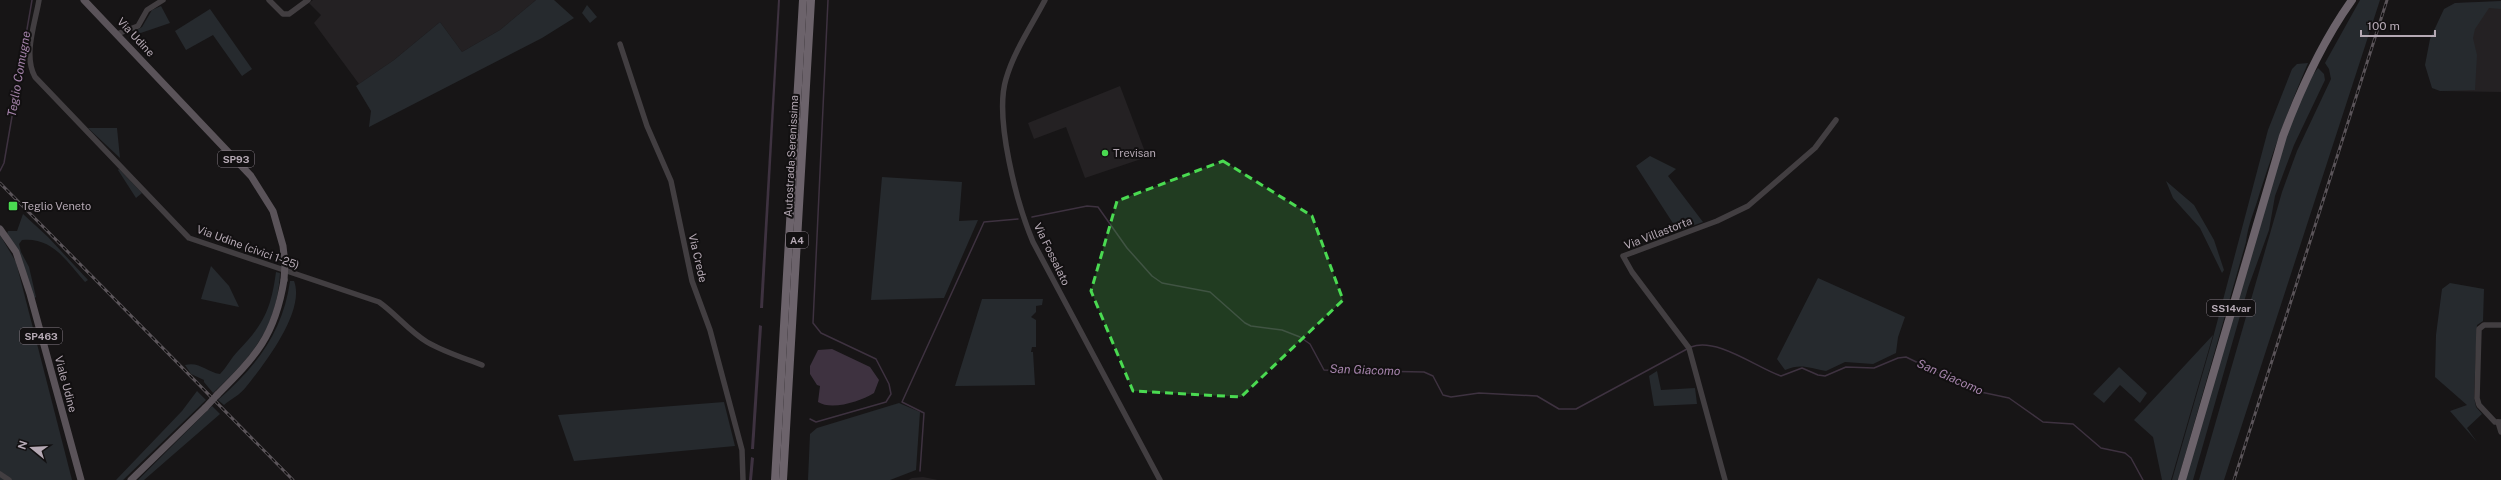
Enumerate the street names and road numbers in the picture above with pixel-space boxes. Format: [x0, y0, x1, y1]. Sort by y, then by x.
street label: Via Udine [115, 15, 157, 59]
street label: Autostrada Serenissima [782, 95, 800, 217]
road number: SP93 [218, 151, 254, 167]
street label: Via Villastorta [1622, 215, 1694, 251]
street label: Via Fossalato [1032, 221, 1072, 287]
street label: Via Udine (civici 1-25) [195, 223, 301, 271]
street label: Via Crede [687, 232, 709, 284]
road number: A4 [786, 232, 808, 248]
road number: SS14var [2207, 300, 2255, 316]
road number: SP463 [20, 328, 62, 344]
street label: Viale Udine [53, 355, 79, 413]

